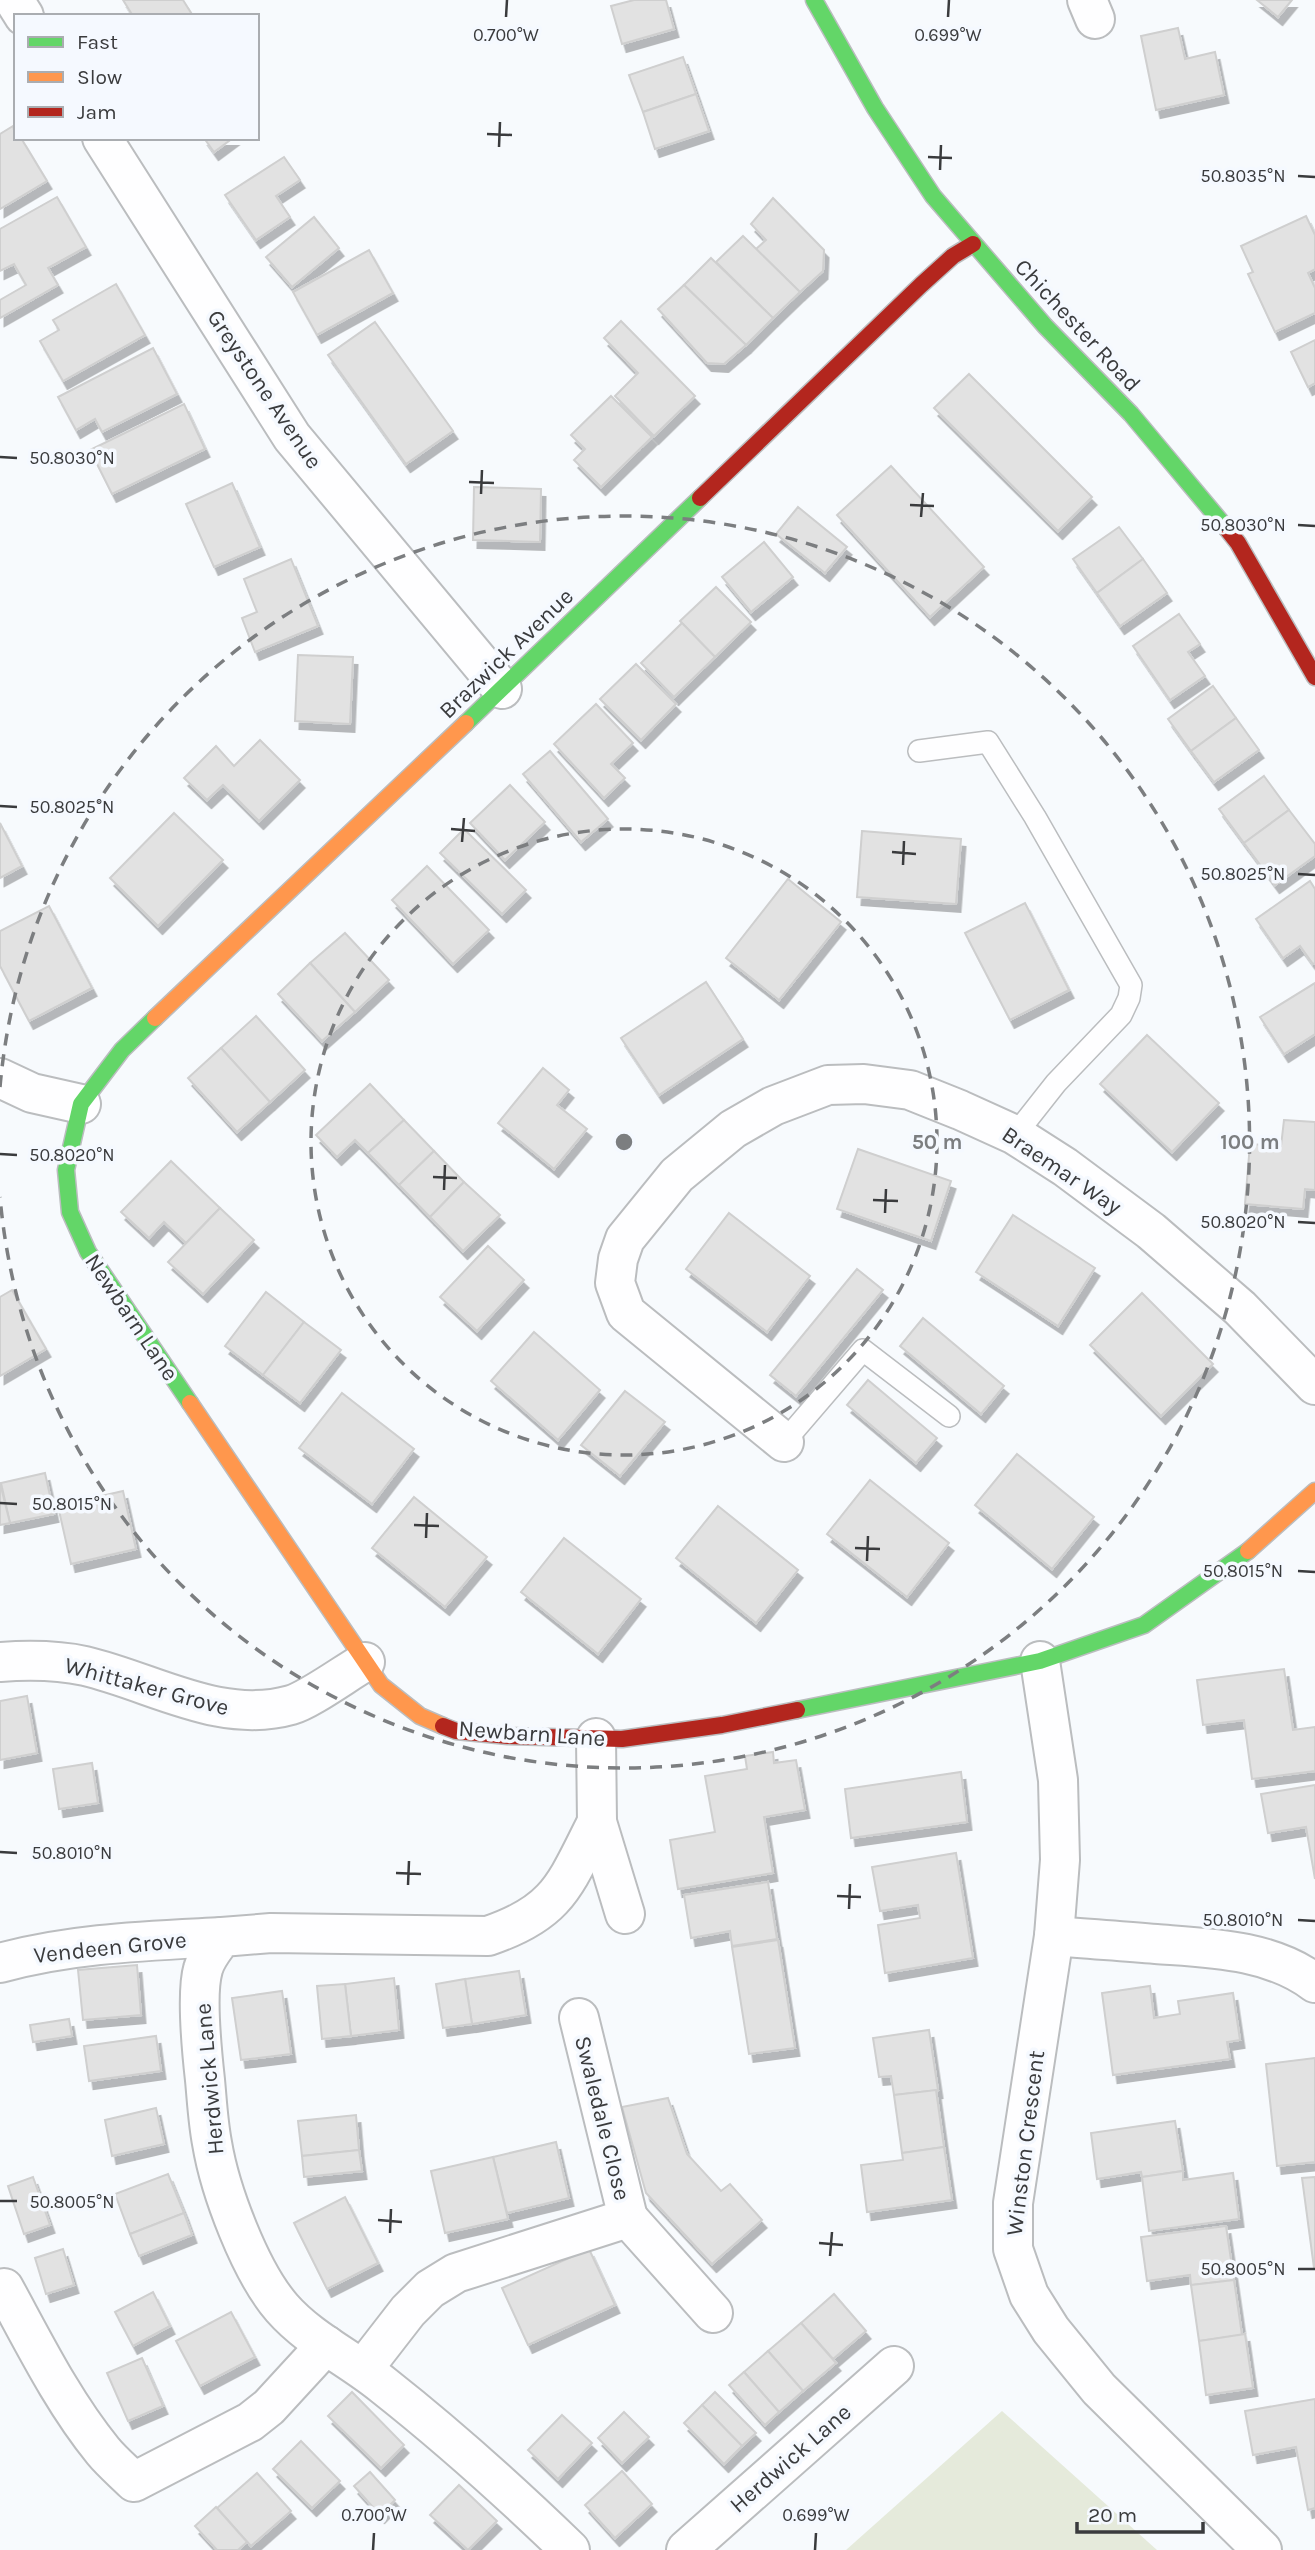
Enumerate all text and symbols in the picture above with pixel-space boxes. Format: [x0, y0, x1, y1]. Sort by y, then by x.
legend [14, 14, 259, 140]
text: 0.700°W [473, 24, 539, 46]
text: 0.699°W [914, 24, 982, 46]
text: Fast [77, 30, 118, 54]
text: Slow [77, 65, 122, 89]
text: Jam [77, 100, 117, 124]
text: 50.8035°N [1200, 165, 1286, 187]
street label: Chichester Road [1009, 253, 1146, 397]
street label: Greystone Avenue [201, 305, 328, 474]
text: 50.8030°N [29, 447, 115, 469]
text: 50.8030°N [1200, 514, 1286, 536]
street label: Brazwick Avenue [434, 583, 579, 724]
text: 50.8025°N [30, 796, 114, 818]
text: 50.8025°N [1201, 863, 1285, 885]
street label: Braemar Way [997, 1121, 1127, 1220]
centre of rings [612, 1130, 636, 1154]
text: 50 m [912, 1130, 962, 1154]
text: 100 m [1220, 1130, 1280, 1154]
text: 50.8020°N [29, 1144, 115, 1166]
text: 50.8020°N [1200, 1211, 1286, 1233]
street label: Newbarn Lane [79, 1249, 184, 1386]
text: 50.8015°N [32, 1493, 112, 1515]
text: 50.8015°N [1203, 1560, 1283, 1582]
street label: Whittaker Grove [62, 1652, 232, 1721]
street label: Newbarn Lane [458, 1715, 606, 1752]
text: 50.8010°N [32, 1842, 112, 1864]
text: 50.8010°N [1203, 1909, 1283, 1931]
street label: Vendeen Grove [32, 1926, 188, 1969]
street label: Herdwick Lane [189, 2002, 230, 2156]
street label: Swaledale Close [569, 2033, 636, 2203]
street label: Winston Crescent [1001, 2049, 1050, 2237]
text: 50.8005°N [29, 2191, 115, 2213]
text: 50.8005°N [1200, 2258, 1286, 2280]
street label: Herdwick Lane [724, 2398, 857, 2518]
scale bar [1077, 2490, 1203, 2534]
text: 20 m [1088, 2503, 1137, 2527]
text: 0.700°W [341, 2504, 407, 2526]
text: 0.699°W [782, 2504, 850, 2526]

